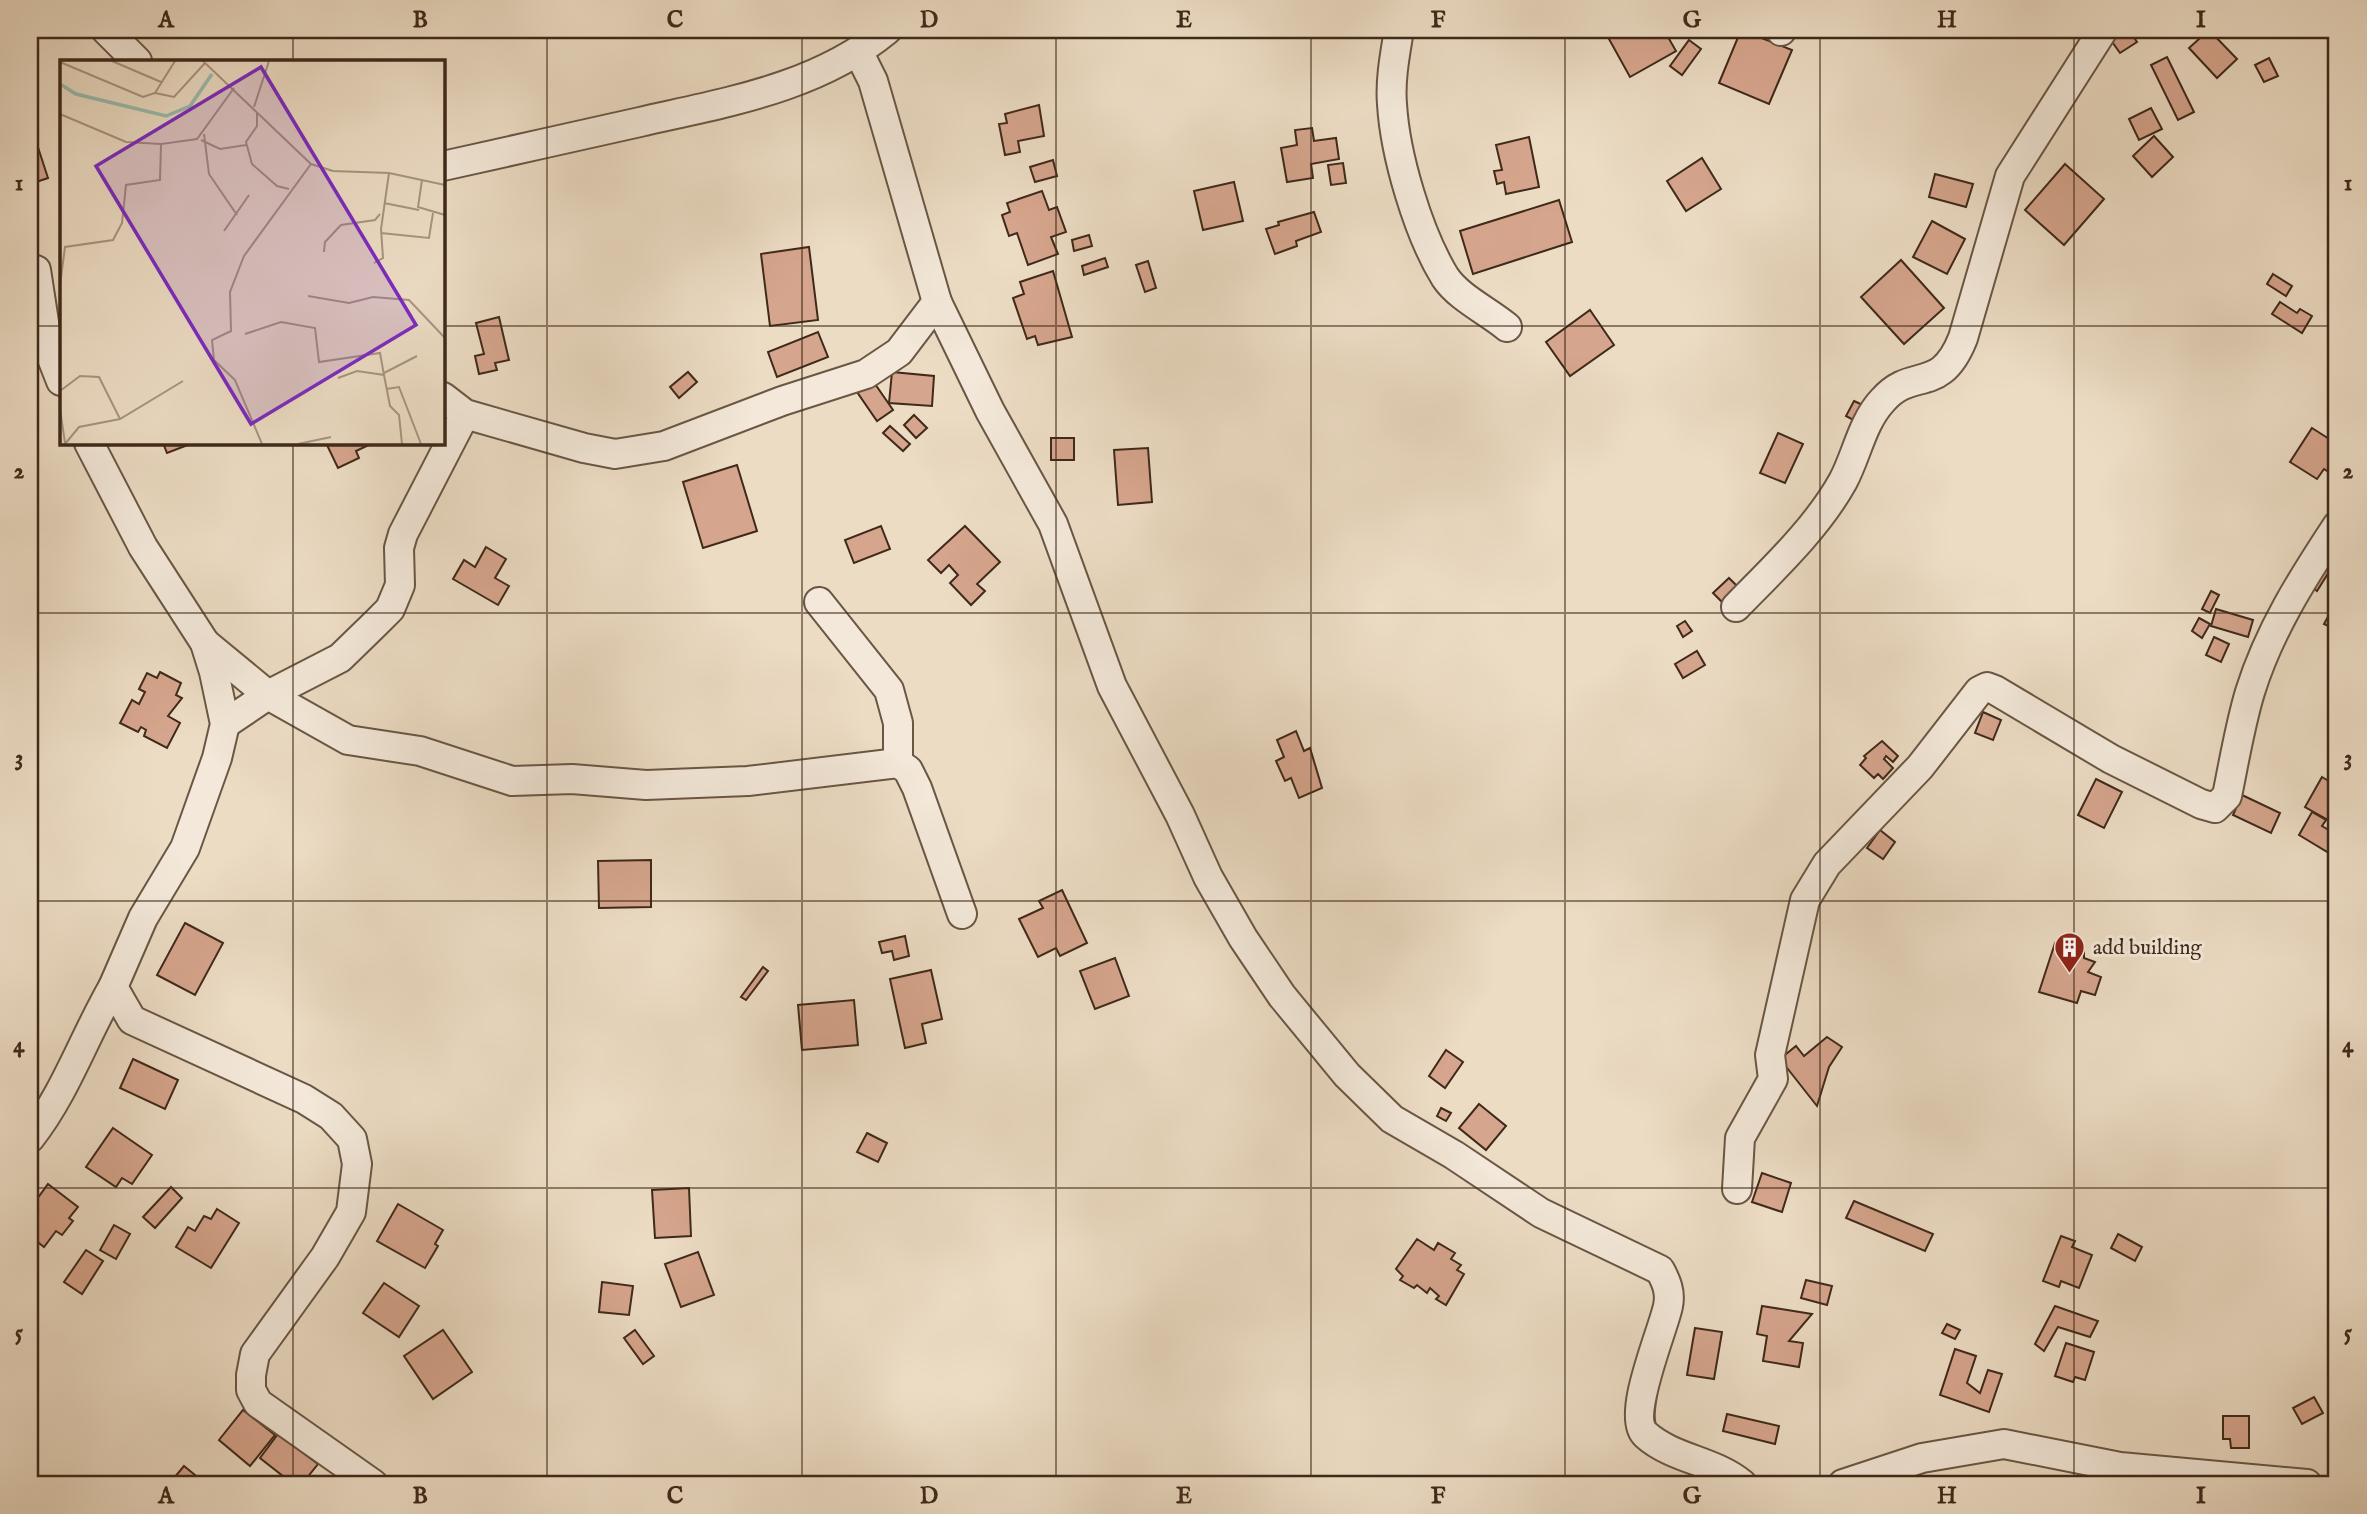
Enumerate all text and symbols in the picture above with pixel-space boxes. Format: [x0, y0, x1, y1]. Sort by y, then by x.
text: A [157, 6, 175, 35]
text: B [412, 6, 428, 35]
text: C [667, 6, 684, 35]
text: D [920, 6, 938, 35]
text: E [1176, 6, 1192, 35]
text: F [1431, 6, 1446, 35]
text: G [1683, 6, 1702, 35]
text: H [1937, 6, 1957, 35]
text: I [2196, 6, 2206, 35]
inset map [60, 60, 444, 444]
text: 1 [15, 169, 23, 198]
text: 1 [2344, 169, 2352, 198]
text: 2 [14, 457, 25, 486]
text: 2 [2343, 457, 2354, 486]
text: 3 [15, 744, 23, 773]
text: 3 [2344, 744, 2352, 773]
building icon: add building [2053, 931, 2087, 975]
place label: add building [2093, 935, 2202, 962]
text: 4 [13, 1031, 25, 1060]
text: 4 [2342, 1031, 2354, 1060]
text: 5 [15, 1319, 24, 1348]
text: 5 [2344, 1319, 2353, 1348]
text: A [157, 1482, 175, 1511]
text: B [412, 1482, 428, 1511]
text: C [667, 1482, 684, 1511]
text: D [920, 1482, 938, 1511]
text: E [1176, 1482, 1192, 1511]
text: F [1431, 1482, 1446, 1511]
text: G [1683, 1482, 1702, 1511]
text: H [1937, 1482, 1957, 1511]
text: I [2196, 1482, 2206, 1511]

